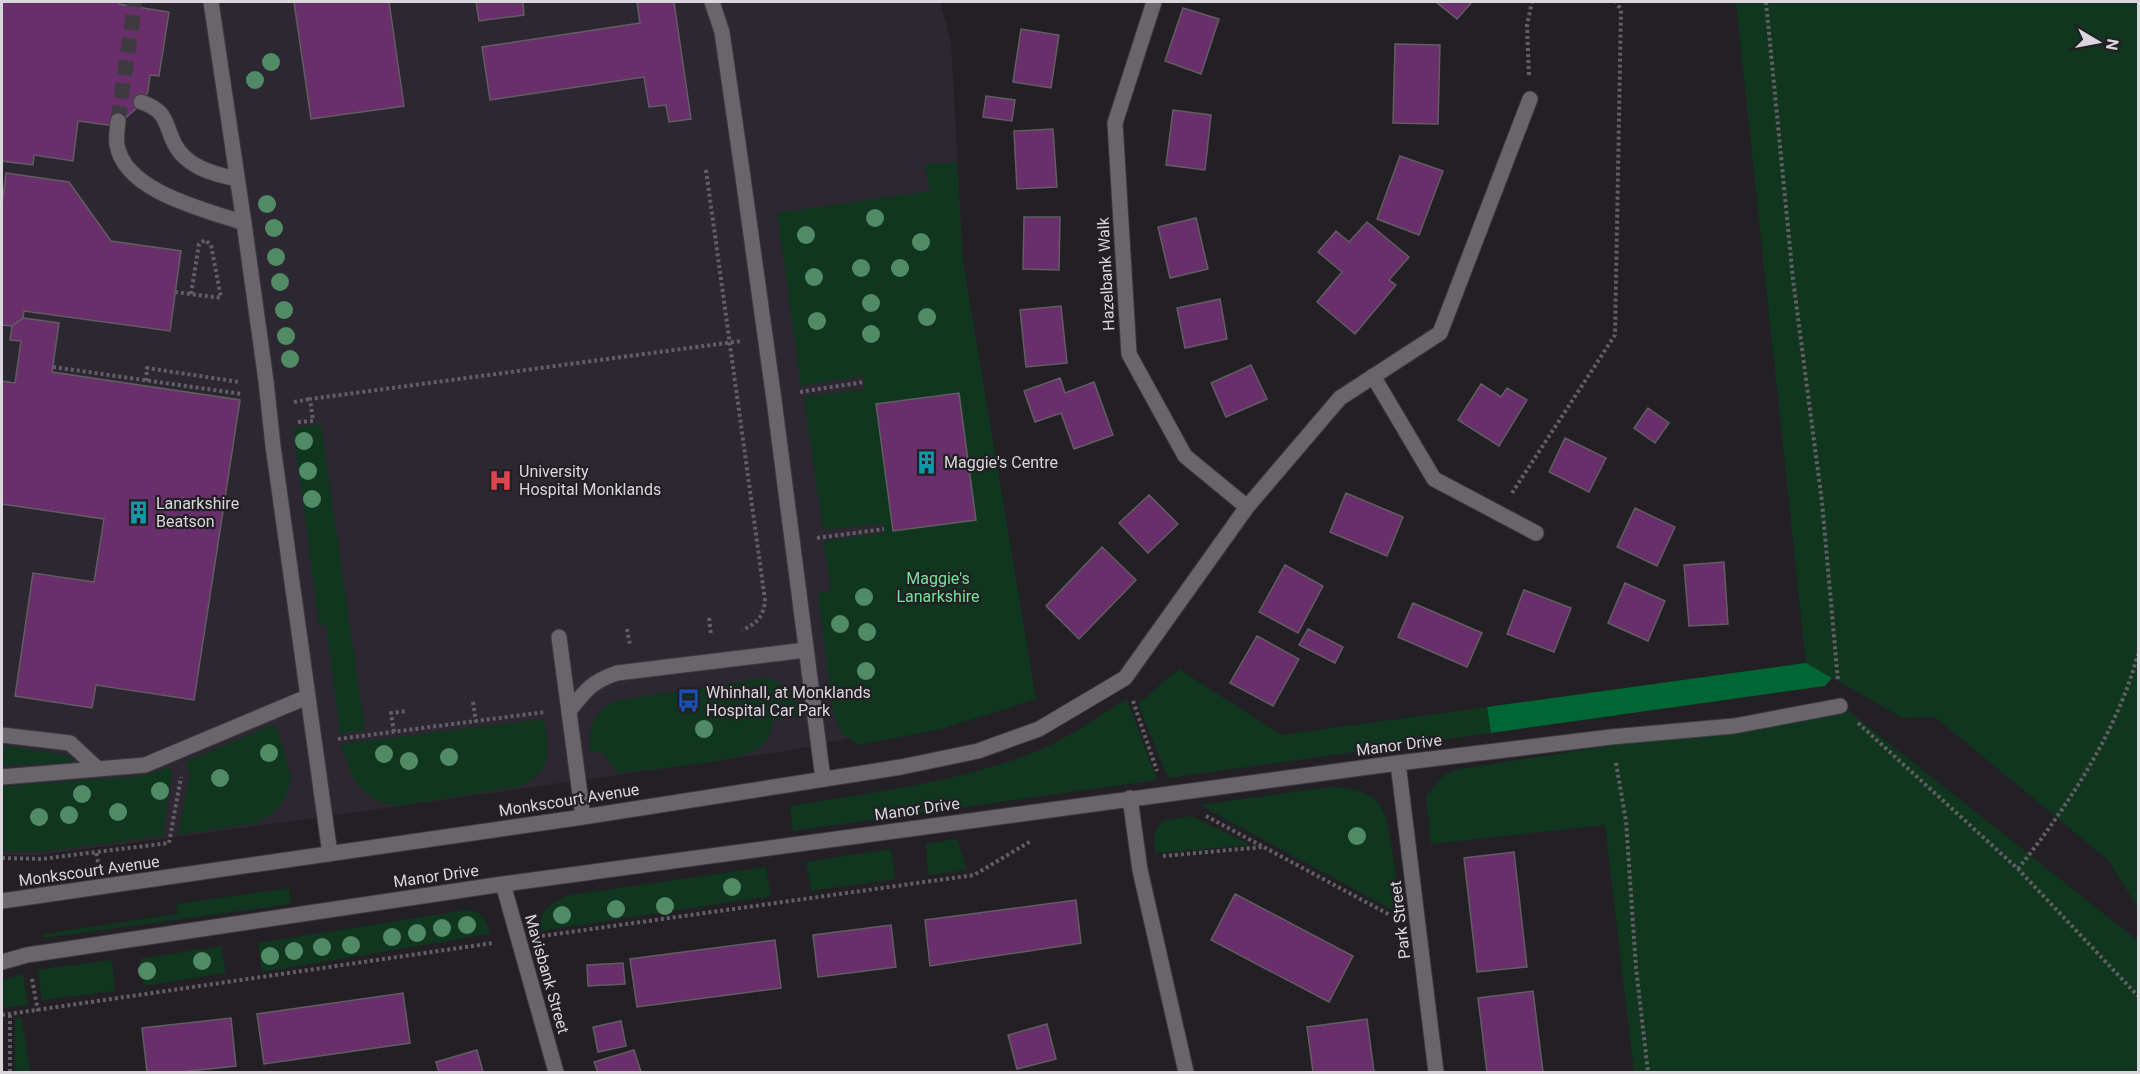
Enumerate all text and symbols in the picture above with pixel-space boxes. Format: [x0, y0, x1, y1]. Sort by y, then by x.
north arrow [2068, 12, 2128, 72]
text: N [2102, 37, 2123, 52]
street label: Hazelbank Walk [1093, 216, 1118, 331]
building icon: Maggie's Centre [913, 449, 939, 475]
place label: Maggie's Centre [944, 453, 1058, 472]
place label: University Hospital Monklands [519, 462, 661, 499]
hospital icon: University Hospital Monklands [488, 467, 514, 493]
place label: Lanarkshire Beatson [156, 494, 239, 531]
building icon: Lanarkshire Beatson [125, 499, 151, 525]
park label: Maggie's Lanarkshire [896, 569, 980, 606]
place label: Whinhall, at Monklands Hospital Car Park [706, 683, 871, 720]
bus stop icon: Whinhall, at Monklands Hospital Car Park [675, 688, 701, 714]
street label: Manor Drive [1355, 730, 1443, 760]
street label: Monkscourt Avenue [497, 780, 641, 820]
street label: Manor Drive [873, 794, 961, 824]
street label: Monkscourt Avenue [17, 852, 161, 890]
street label: Manor Drive [392, 861, 480, 891]
street label: Park Street [1386, 880, 1414, 960]
street label: Mavisbank Street [521, 912, 573, 1036]

